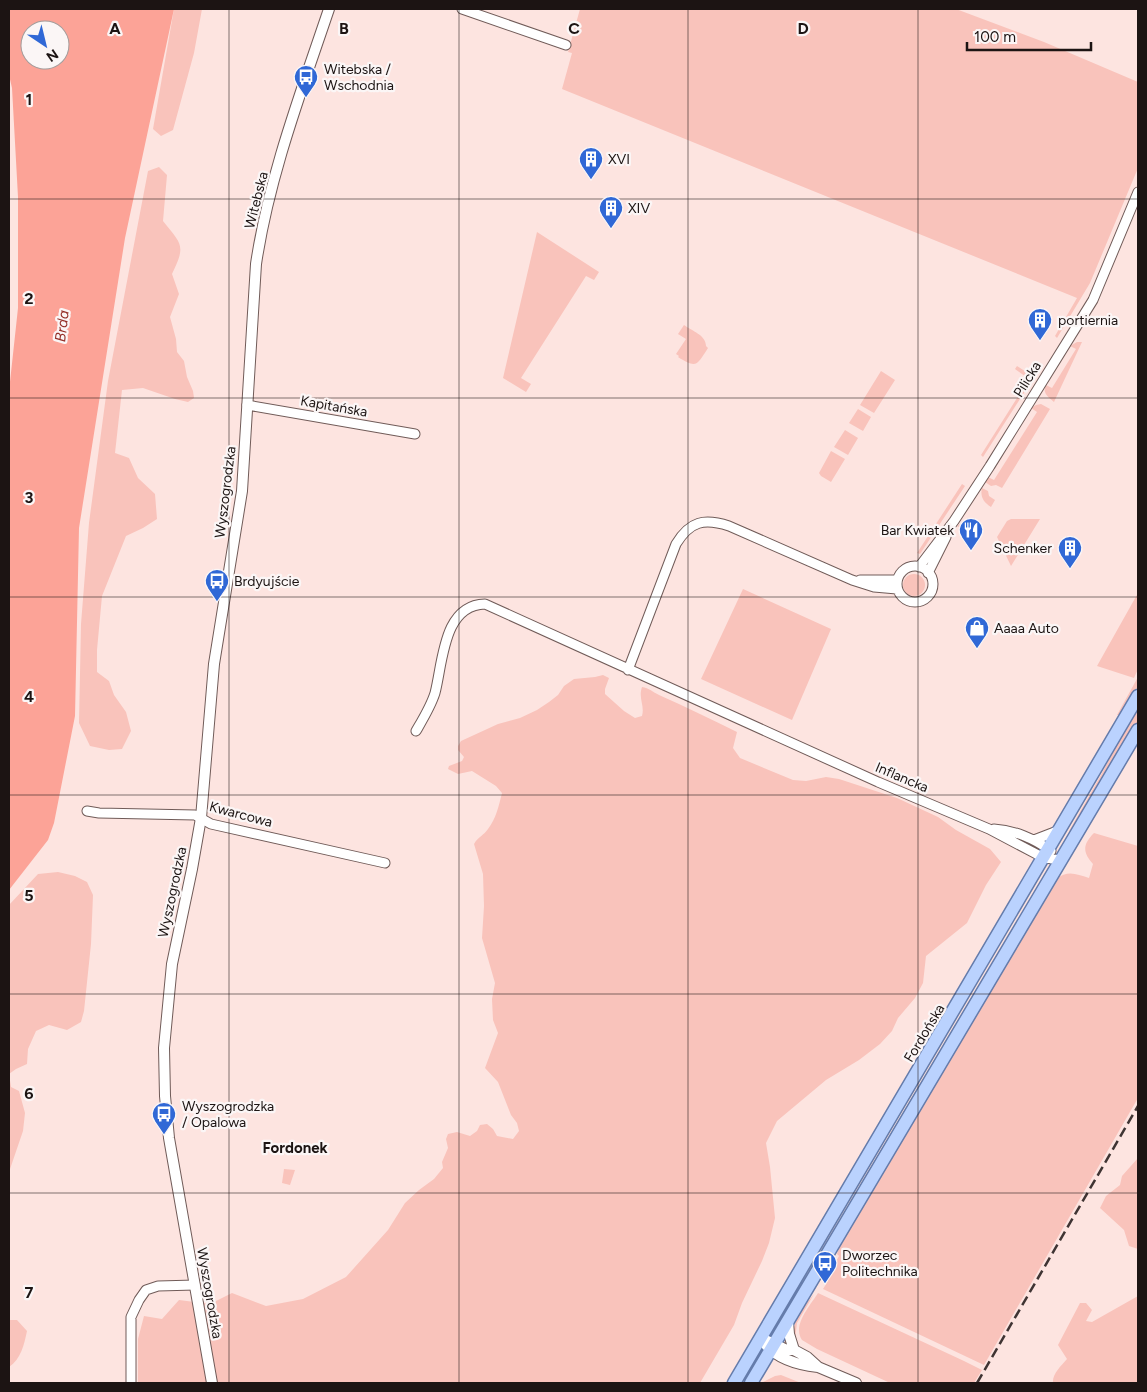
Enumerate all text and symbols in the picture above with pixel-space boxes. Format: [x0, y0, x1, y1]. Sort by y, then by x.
text: A [109, 19, 121, 38]
text: B [339, 19, 349, 38]
text: C [568, 19, 580, 38]
text: D [797, 19, 809, 38]
north arrow [20, 20, 70, 70]
scale bar [967, 20, 1091, 52]
text: 100 m [974, 28, 1016, 46]
text: N [43, 45, 61, 65]
place label: Witebska / Wschodnia [324, 61, 394, 94]
bus stop icon: Witebska / Wschodnia [293, 64, 319, 98]
text: 1 [26, 90, 32, 109]
building icon: XVI [578, 146, 604, 180]
place label: XVI [608, 151, 630, 168]
street label: Witebska [241, 170, 272, 230]
building icon: XIV [598, 195, 624, 229]
place label: XIV [628, 200, 650, 217]
text: 2 [24, 289, 34, 308]
building icon: portiernia [1027, 307, 1053, 341]
water label: Brda [51, 309, 73, 343]
place label: portiernia [1058, 312, 1118, 329]
street label: Pilicka [1010, 358, 1045, 400]
street label: Kapitańska [299, 392, 369, 421]
street label: Wyszogrodzka [211, 445, 240, 539]
text: 3 [25, 488, 34, 507]
restaurant icon: Bar Kwiatek [958, 517, 984, 551]
place label: Bar Kwiatek [881, 522, 954, 539]
building icon: Schenker [1057, 535, 1083, 569]
place label: Schenker [994, 540, 1052, 557]
bus stop icon: Brdyujście [204, 568, 230, 602]
place label: Brdyujście [234, 573, 300, 590]
shop icon: Aaaa Auto [964, 615, 990, 649]
place label: Aaaa Auto [994, 620, 1059, 637]
text: 4 [24, 687, 34, 706]
street label: Inflancka [873, 759, 931, 796]
street label: Kwarcowa [207, 798, 274, 831]
street label: Wyszogrodzka [155, 845, 190, 939]
text: 5 [24, 886, 34, 905]
street label: Fordońska [900, 1001, 948, 1065]
text: 6 [24, 1084, 34, 1103]
place label: Wyszogrodzka / Opalowa [182, 1098, 274, 1131]
bus stop icon: Wyszogrodzka / Opalowa [151, 1101, 177, 1135]
district label: Fordonek [262, 1139, 328, 1157]
street label: Wyszogrodzka [193, 1246, 226, 1340]
place label: Dworzec Politechnika [842, 1247, 918, 1280]
bus stop icon: Dworzec Politechnika [812, 1250, 838, 1284]
text: 7 [25, 1283, 34, 1302]

